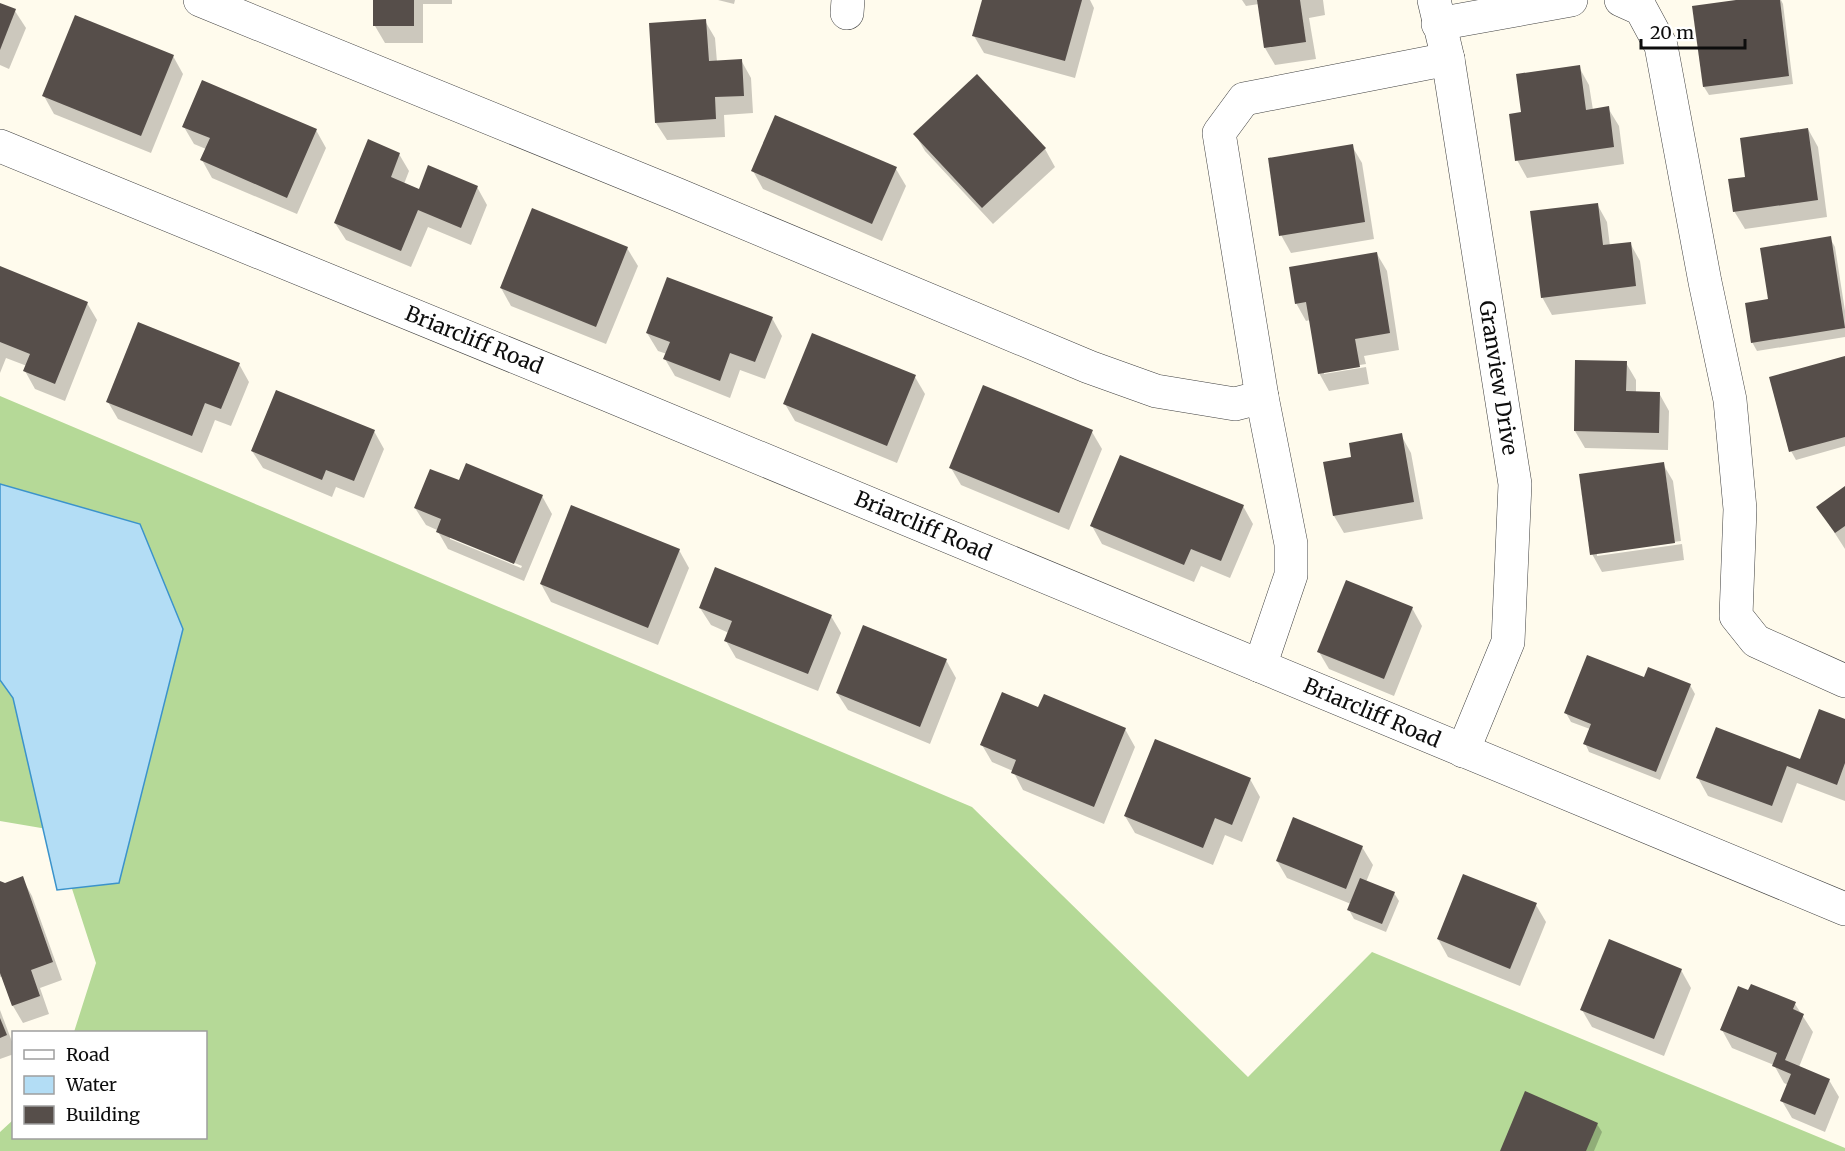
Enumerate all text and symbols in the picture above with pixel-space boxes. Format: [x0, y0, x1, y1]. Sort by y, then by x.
scale bar [1641, 12, 1744, 50]
text: 20 m [1650, 21, 1694, 44]
street label: Granview Drive [1473, 299, 1524, 457]
street label: Briarcliff Road [401, 300, 547, 380]
street label: Briarcliff Road [851, 485, 996, 567]
street label: Briarcliff Road [1300, 672, 1445, 754]
legend [12, 1031, 207, 1139]
text: Road [66, 1043, 110, 1066]
text: Water [65, 1073, 117, 1096]
text: Building [66, 1103, 140, 1126]

